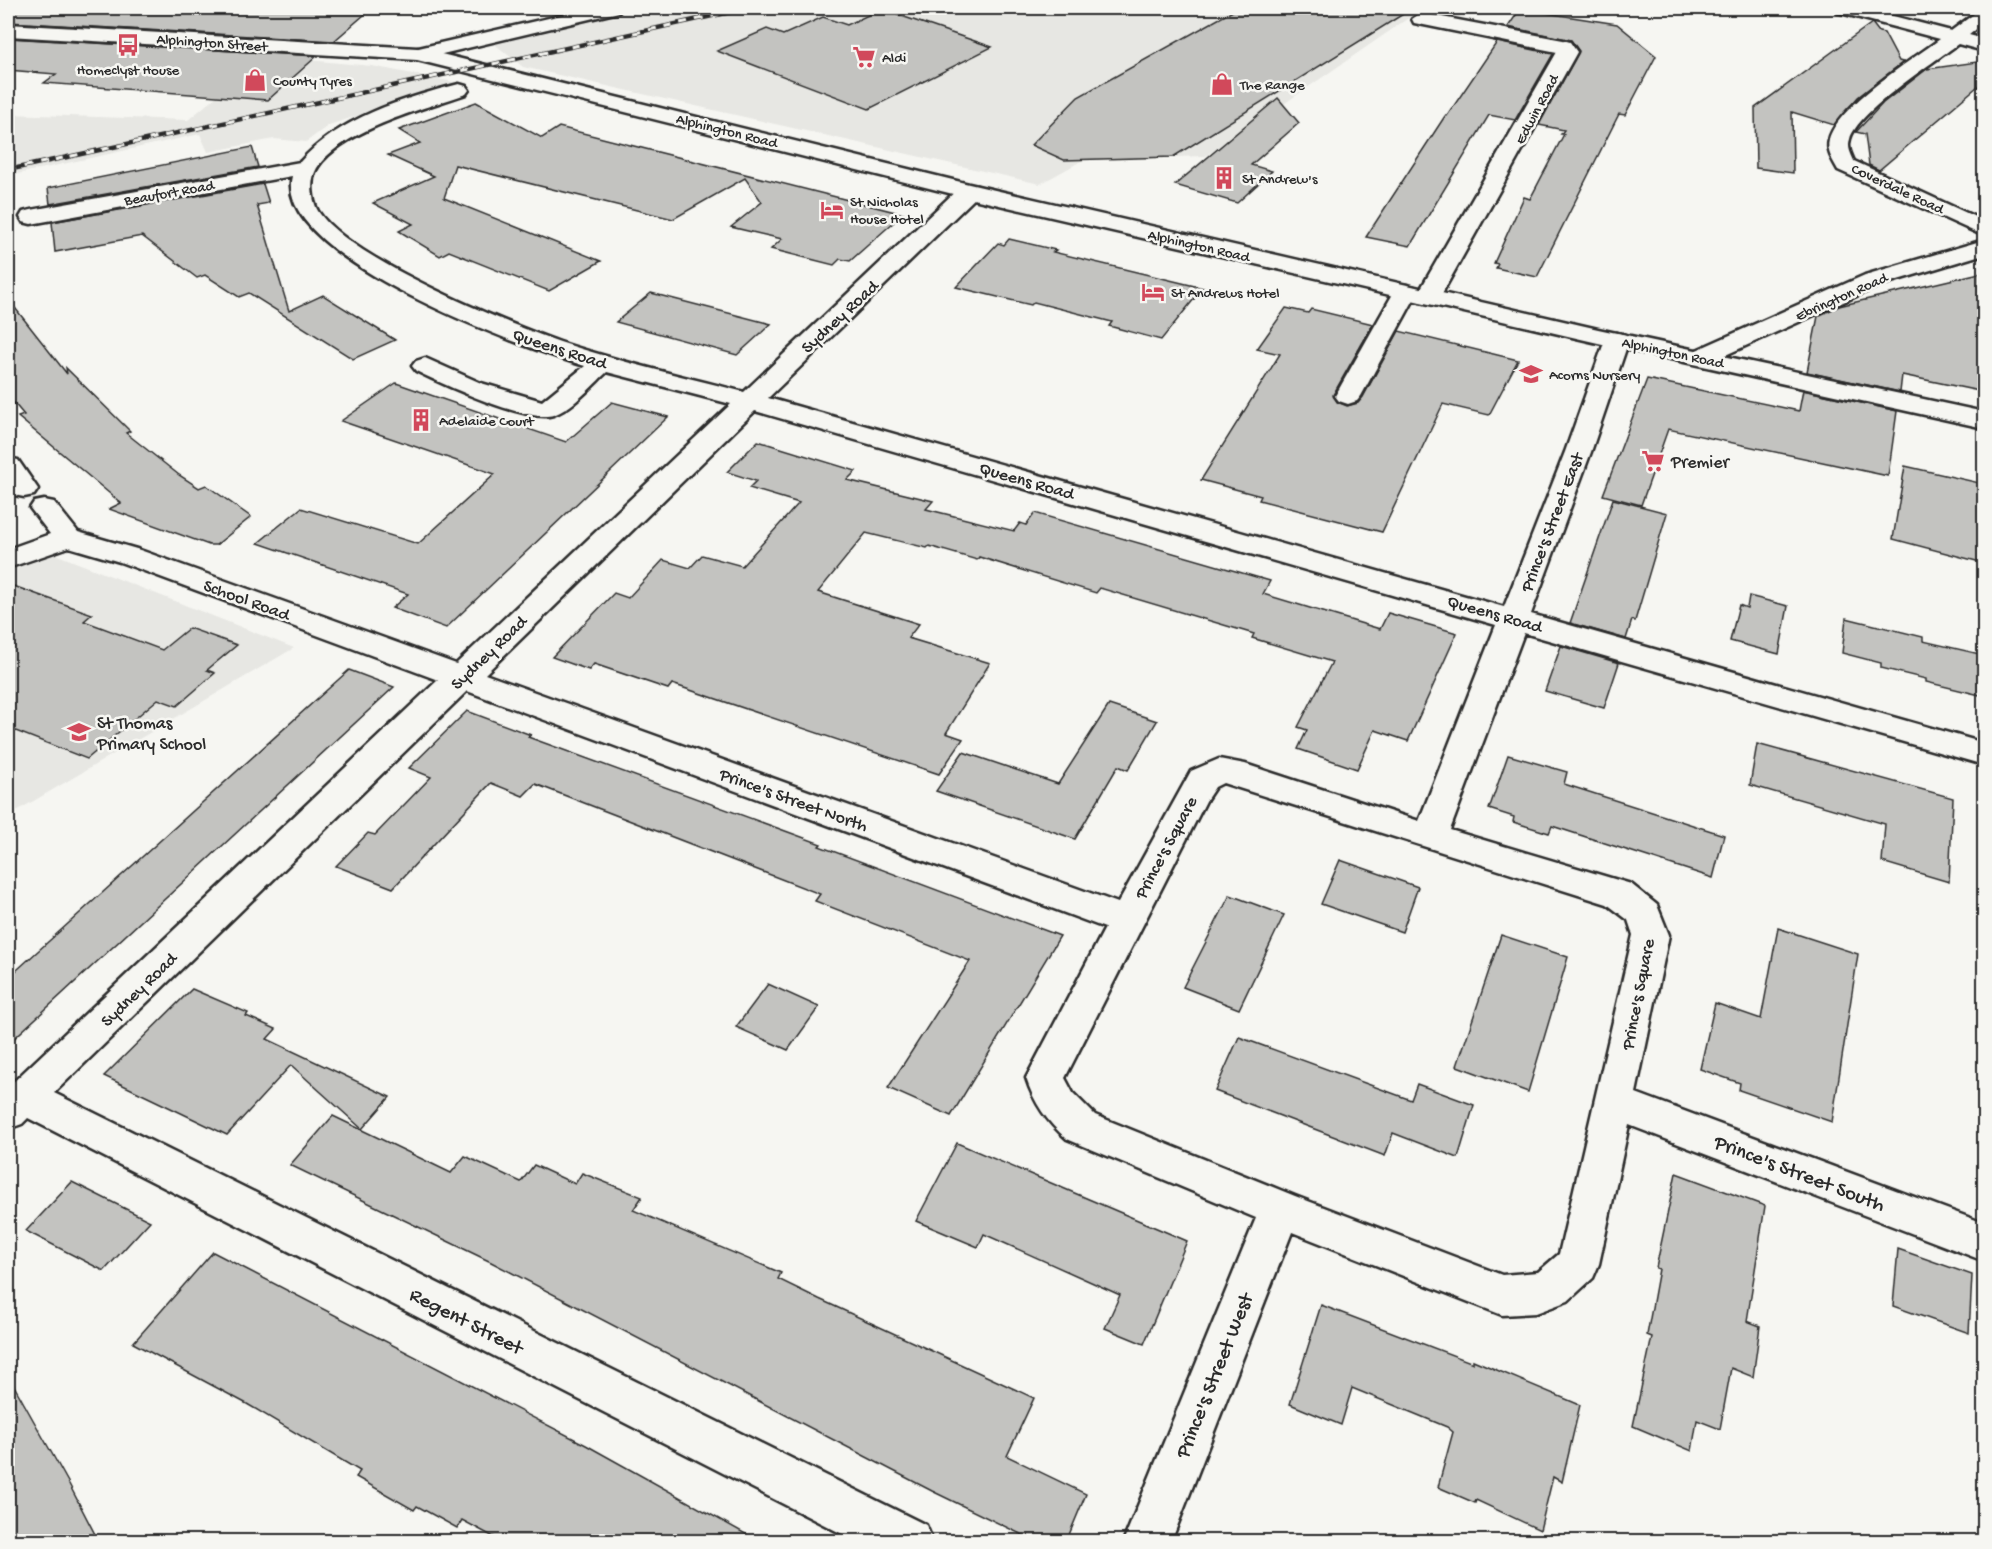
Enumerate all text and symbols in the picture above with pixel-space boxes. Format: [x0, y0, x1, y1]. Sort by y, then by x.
street label: Alphington Street [156, 31, 270, 57]
bus stop icon: Homeclyst House [115, 32, 141, 58]
supermarket icon: Aldi [851, 44, 877, 70]
place label: Aldi [882, 50, 906, 68]
place label: Homeclyst House [77, 62, 179, 80]
shop icon: County Tyres [242, 67, 268, 93]
shop icon: The Range [1209, 71, 1235, 97]
street label: Edwin Road [1512, 71, 1564, 148]
place label: County Tyres [273, 73, 352, 91]
place label: The Range [1239, 77, 1305, 95]
street label: Alphington Road [674, 111, 780, 154]
street label: Coverdale Road [1848, 161, 1947, 220]
building icon: St Andrew's [1211, 165, 1237, 191]
place label: St Andrew's [1242, 171, 1318, 189]
street label: Beaufort Road [122, 177, 217, 211]
place label: St Nicholas House Hotel [850, 194, 924, 229]
hotel icon: St Nicholas House Hotel [819, 197, 845, 223]
street label: Alphington Road [1146, 226, 1252, 268]
street label: Ebrington Road [1793, 269, 1892, 326]
street label: Sydney Road [798, 276, 885, 359]
hotel icon: St Andrews Hotel [1140, 279, 1166, 305]
place label: St Andrews Hotel [1171, 285, 1280, 303]
street label: Queens Road [509, 325, 610, 376]
street label: Alphington Road [1620, 334, 1726, 374]
school or university icon: Acorns Nursery [1518, 361, 1544, 387]
place label: Acorns Nursery [1549, 367, 1641, 385]
building icon: Adelaide Court [408, 407, 434, 433]
place label: Adelaide Court [439, 413, 536, 431]
supermarket icon: Premier [1640, 448, 1666, 474]
street label: Prince's Street East [1517, 449, 1590, 596]
place label: Premier [1670, 453, 1731, 474]
street label: Queens Road [976, 459, 1078, 506]
street label: School Road [200, 576, 294, 627]
street label: Queens Road [1444, 592, 1546, 639]
street label: Sydney Road [447, 611, 533, 695]
place label: St Thomas Primary School [96, 714, 206, 756]
school or university icon: St Thomas Primary School [66, 719, 92, 745]
street label: Prince's Street North [715, 764, 871, 838]
street label: Prince's Square [1131, 793, 1203, 904]
street label: Prince's Square [1618, 936, 1661, 1053]
street label: Sydney Road [97, 948, 183, 1032]
street label: Prince's Street South [1709, 1131, 1888, 1219]
street label: Regent Street [404, 1284, 529, 1364]
street label: Prince's Street West [1171, 1288, 1262, 1463]

